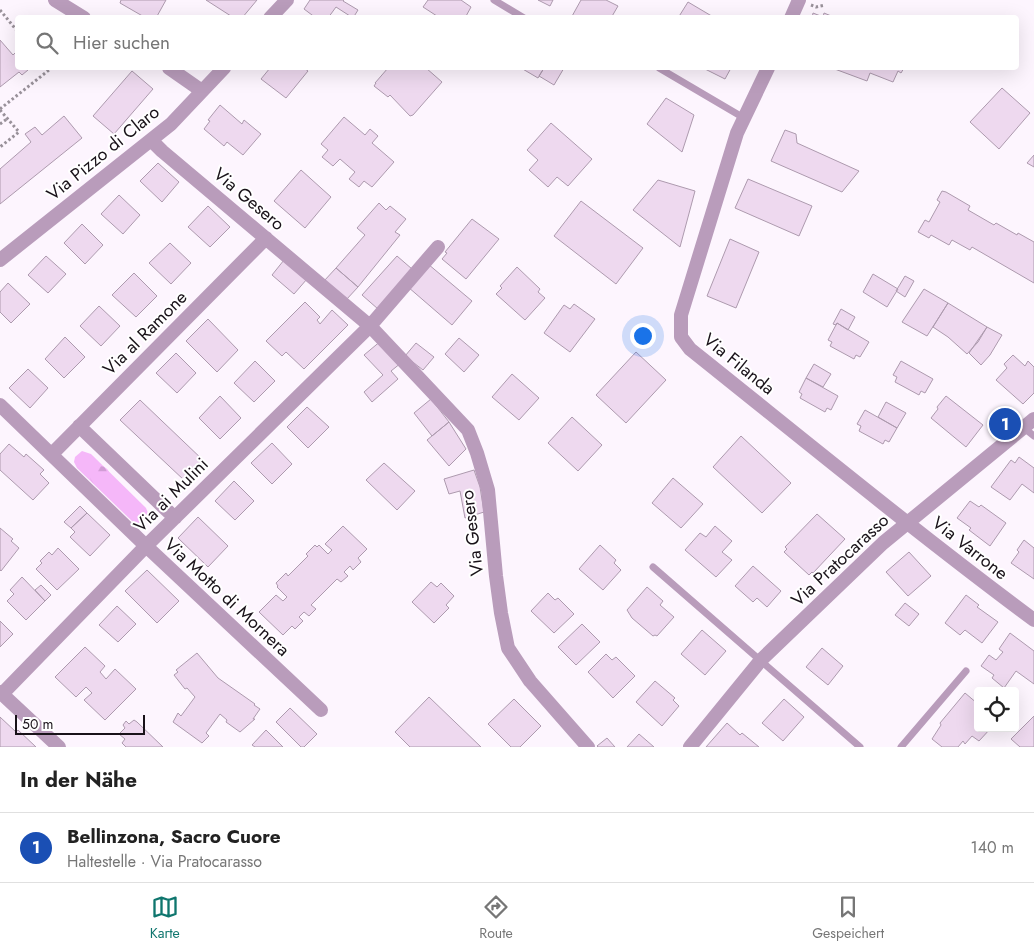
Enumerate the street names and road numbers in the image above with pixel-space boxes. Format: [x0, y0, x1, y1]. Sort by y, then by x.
street label: Via Pizzo di Claro [41, 99, 165, 207]
street label: Via Gesero [208, 161, 290, 237]
street label: Via al Ramone [97, 285, 193, 381]
street label: Via Filanda [698, 327, 780, 401]
street label: Via ai Mulini [128, 452, 214, 538]
street label: Via Gesero [454, 489, 490, 577]
street label: Via Pratocarasso [785, 508, 895, 612]
street label: Via Varrone [927, 510, 1013, 586]
street label: Via Motto di Mornera [158, 532, 296, 662]

